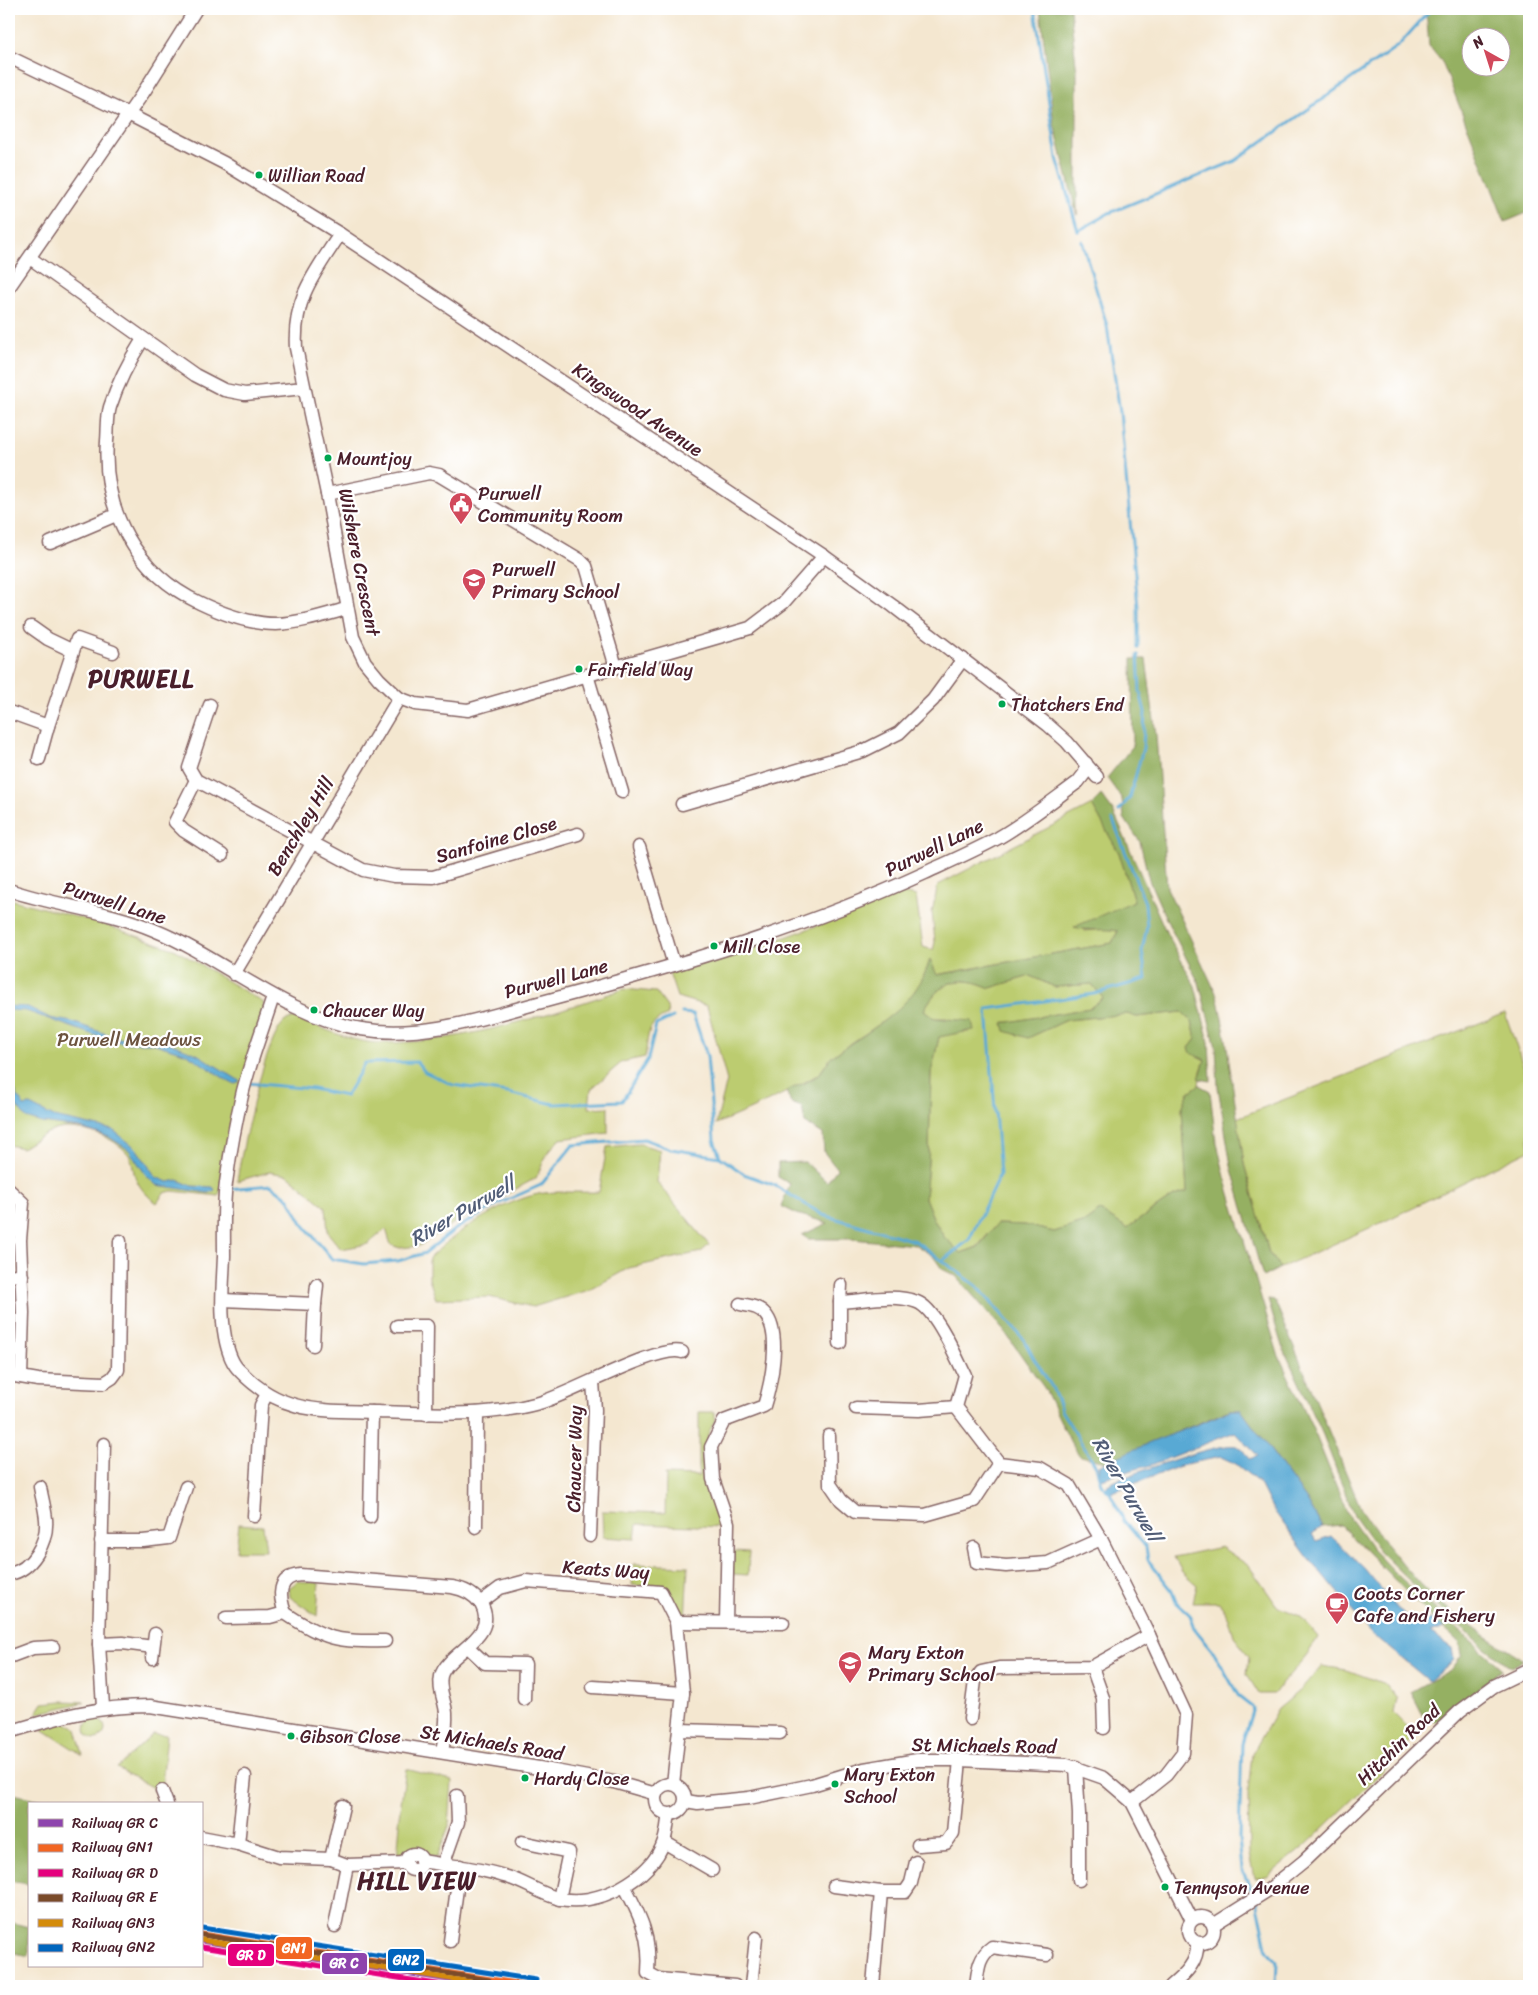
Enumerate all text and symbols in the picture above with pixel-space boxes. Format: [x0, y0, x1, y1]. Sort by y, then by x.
north arrow [1460, 28, 1510, 78]
text: N [1466, 29, 1490, 56]
place label: Willian Road [268, 160, 366, 192]
marker: Willian Road [254, 170, 264, 180]
street label: Kingswood Avenue [565, 353, 710, 466]
place label: Mountjoy [337, 443, 412, 475]
marker: Mountjoy [323, 453, 333, 463]
place label: Purwell Community Room [478, 477, 623, 532]
street label: Wilshere Crescent [329, 485, 390, 640]
public building icon: Purwell Community Room [448, 491, 474, 525]
place label: Purwell Primary School [492, 553, 620, 608]
school or university icon: Purwell Primary School [461, 567, 487, 601]
place label: Fairfield Way [588, 654, 693, 686]
district label: PURWELL [88, 658, 194, 700]
marker: Fairfield Way [574, 664, 584, 674]
place label: Thatchers End [1011, 689, 1125, 721]
marker: Thatchers End [997, 699, 1007, 709]
street label: Benchley Hill [258, 770, 343, 882]
street label: Sanfoine Close [432, 806, 561, 873]
street label: Purwell Lane [879, 809, 990, 886]
street label: Purwell Lane [59, 871, 171, 934]
place label: Mill Close [723, 931, 800, 963]
marker: Mill Close [709, 941, 719, 951]
street label: Purwell Lane [500, 949, 612, 1008]
place label: Chaucer Way [323, 995, 425, 1027]
marker: Chaucer Way [309, 1005, 319, 1015]
park label: Purwell Meadows [57, 1023, 201, 1056]
water label: River Purwell [403, 1165, 525, 1256]
street label: Chaucer Way [557, 1405, 592, 1513]
water label: River Purwell [1082, 1430, 1173, 1552]
street label: Keats Way [561, 1550, 651, 1589]
place label: Coots Corner Cafe and Fishery [1354, 1577, 1495, 1632]
cafe icon: Coots Corner Cafe and Fishery [1324, 1591, 1350, 1625]
place label: Mary Exton Primary School [868, 1636, 996, 1691]
school or university icon: Mary Exton Primary School [837, 1650, 863, 1684]
street label: Hitchin Road [1348, 1695, 1449, 1794]
street label: St Michaels Road [418, 1715, 568, 1770]
place label: Gibson Close [300, 1721, 401, 1753]
street label: St Michaels Road [911, 1728, 1059, 1763]
marker: Gibson Close [286, 1731, 296, 1741]
place label: Mary Exton School [844, 1759, 935, 1813]
place label: Hardy Close [534, 1763, 630, 1795]
marker: Hardy Close [520, 1773, 530, 1783]
marker: Mary Exton School [830, 1779, 840, 1789]
legend [28, 1802, 202, 1968]
text: Railway GR C [72, 1810, 158, 1836]
text: Railway GN1 [72, 1834, 153, 1860]
text: Railway GR D [72, 1860, 158, 1886]
district label: HILL VIEW [357, 1860, 477, 1902]
place label: Tennyson Avenue [1174, 1872, 1310, 1904]
marker: Tennyson Avenue [1160, 1882, 1170, 1892]
text: Railway GR E [72, 1884, 159, 1910]
text: Railway GN3 [72, 1910, 155, 1936]
text: Railway GN2 [72, 1934, 155, 1960]
line badge: GN1 [275, 1936, 313, 1960]
text: GN1 [281, 1936, 306, 1961]
line badge: GR D [227, 1943, 275, 1967]
text: GR D [235, 1943, 266, 1968]
line badge: GN2 [387, 1948, 425, 1972]
text: GN2 [392, 1948, 420, 1973]
text: GR C [328, 1951, 359, 1976]
line badge: GR C [321, 1952, 368, 1975]

